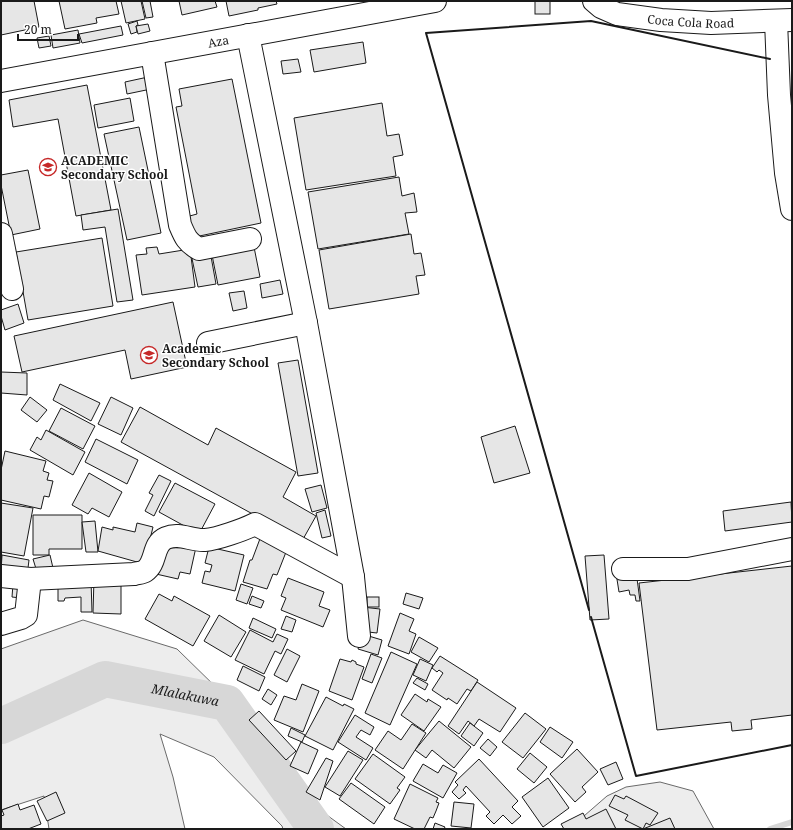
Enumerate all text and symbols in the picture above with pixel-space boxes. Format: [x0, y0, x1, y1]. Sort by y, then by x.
street label: Coca Cola Road [646, 10, 735, 32]
scale bar [18, 16, 78, 42]
text: 20 m [24, 21, 52, 38]
street label: Aza [206, 31, 231, 51]
place label: ACADEMIC Secondary School [61, 152, 169, 183]
school or university icon: ACADEMIC Secondary School [38, 157, 58, 177]
place label: Academic Secondary School [162, 340, 270, 371]
school or university icon: Academic Secondary School [139, 345, 159, 365]
water label: Mlalakuwa [149, 679, 221, 710]

